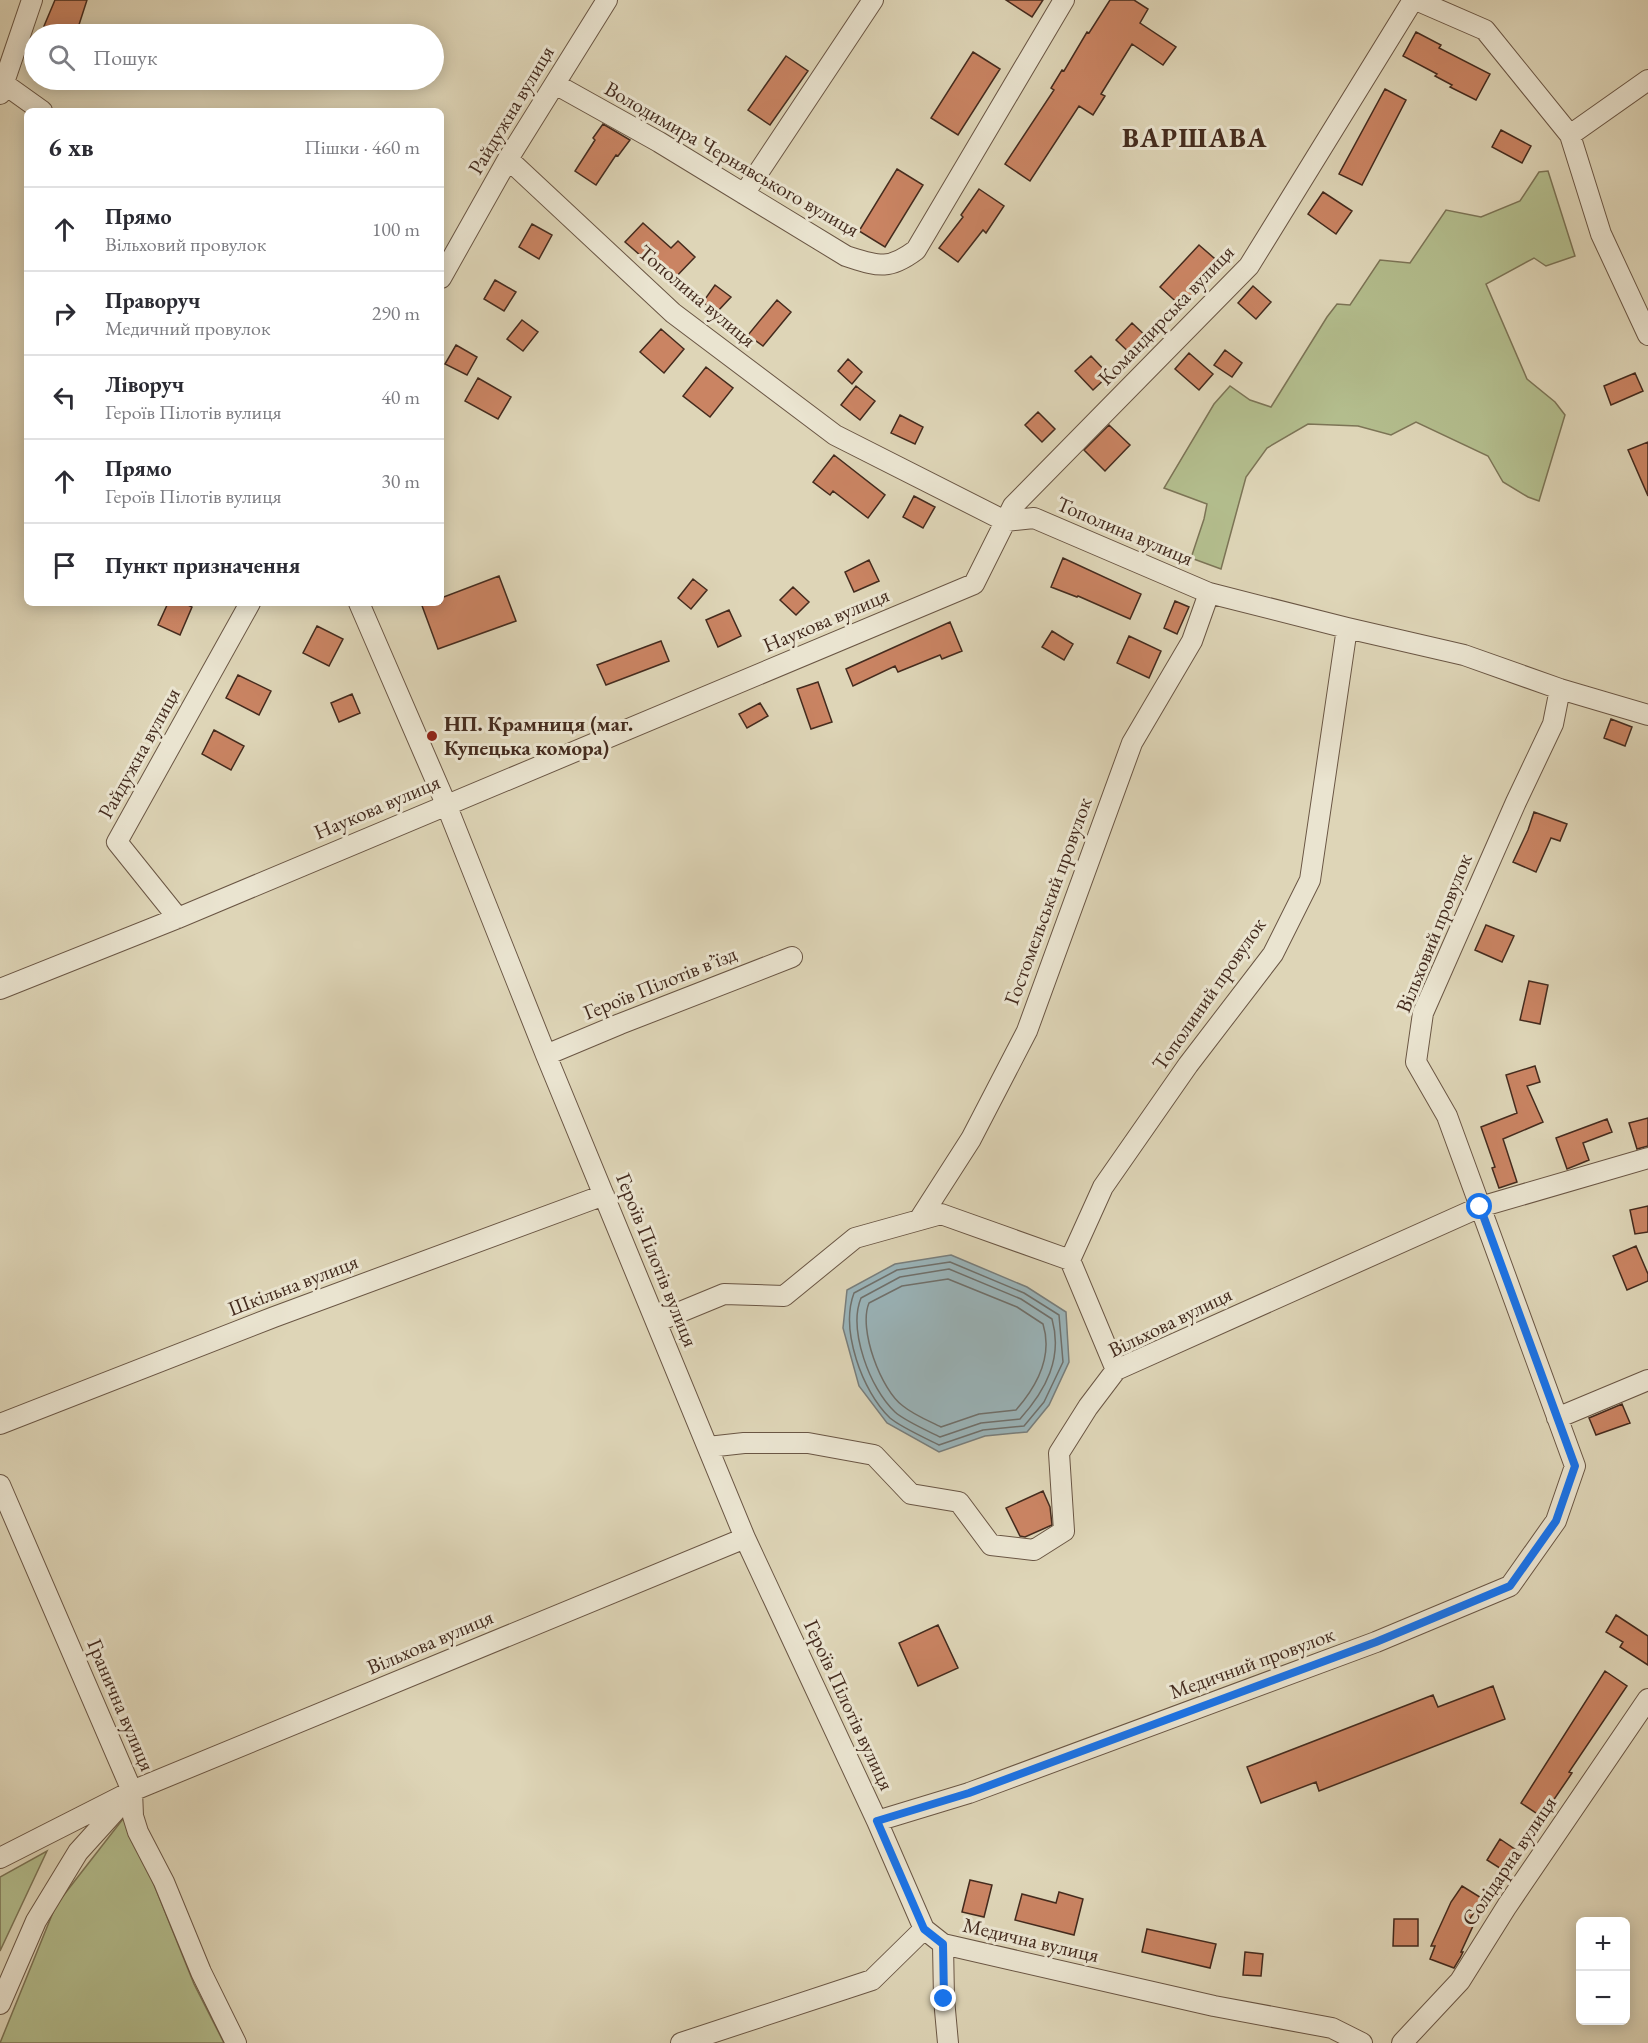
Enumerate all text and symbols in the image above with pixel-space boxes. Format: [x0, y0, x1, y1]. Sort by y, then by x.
search box [24, 24, 444, 90]
street label: Райдужна вулиця [461, 40, 560, 179]
icon: search [45, 41, 78, 74]
text: Пошук [93, 43, 157, 72]
street label: Володимира Чернявського вулиця [600, 74, 864, 243]
district label: ВАРШАВА [1122, 120, 1268, 155]
text: 6 хв [48, 130, 94, 164]
text: Пішки · 460 m [304, 134, 420, 160]
text: Прямо [105, 202, 172, 231]
icon: ahead [48, 213, 81, 246]
text: 100 m [372, 216, 420, 242]
text: Вільховий провулок [105, 231, 266, 257]
street label: Тополина вулиця [633, 238, 762, 353]
street label: Командирська вулиця [1092, 239, 1240, 391]
text: Праворуч [105, 286, 201, 315]
icon: right [48, 297, 81, 330]
text: 290 m [372, 300, 420, 326]
text: Медичний провулок [105, 315, 270, 341]
text: Ліворуч [105, 370, 184, 399]
icon: left [48, 381, 81, 414]
text: 40 m [381, 384, 420, 410]
text: Героїв Пілотів вулиця [105, 399, 281, 425]
text: Прямо [105, 454, 172, 483]
icon: ahead [48, 465, 81, 498]
text: 30 m [381, 468, 420, 494]
text: Героїв Пілотів вулиця [105, 483, 281, 509]
street label: Тополина вулиця [1053, 490, 1198, 571]
icon: arrive [48, 549, 81, 582]
text: Пункт призначення [105, 551, 300, 580]
street label: Наукова вулиця [759, 581, 893, 658]
street label: Райдужна вулиця [91, 683, 186, 823]
place label: НП. Крамниця (маг. Купецька комора) [444, 710, 633, 761]
marker: НП. Крамниця (маг. Купецька комора) [425, 729, 439, 743]
street label: Наукова вулиця [310, 768, 444, 845]
street label: Гостомельський провулок [997, 793, 1098, 1008]
street label: Вільховий провулок [1389, 849, 1478, 1016]
street label: Тополиний провулок [1146, 912, 1272, 1076]
street label: Героїв Пілотів в’їзд [579, 939, 741, 1026]
street label: Героїв Пілотів вулиця [610, 1169, 705, 1351]
route start [1466, 1193, 1492, 1219]
street label: Шкільна вулиця [224, 1247, 362, 1322]
street label: Вільхова вулиця [1103, 1280, 1236, 1363]
street label: Вільхова вулиця [363, 1603, 497, 1680]
street label: Героїв Пілотів вулиця [798, 1615, 901, 1794]
street label: Медичний провулок [1166, 1620, 1338, 1705]
street label: Гранична вулиця [81, 1635, 161, 1775]
street label: Солідарна вулиця [1455, 1791, 1562, 1931]
street label: Медична вулиця [960, 1911, 1102, 1968]
map controls [1576, 1917, 1630, 2025]
button: + [1576, 1917, 1630, 1971]
button: − [1576, 1971, 1630, 2025]
route end [930, 1985, 956, 2011]

